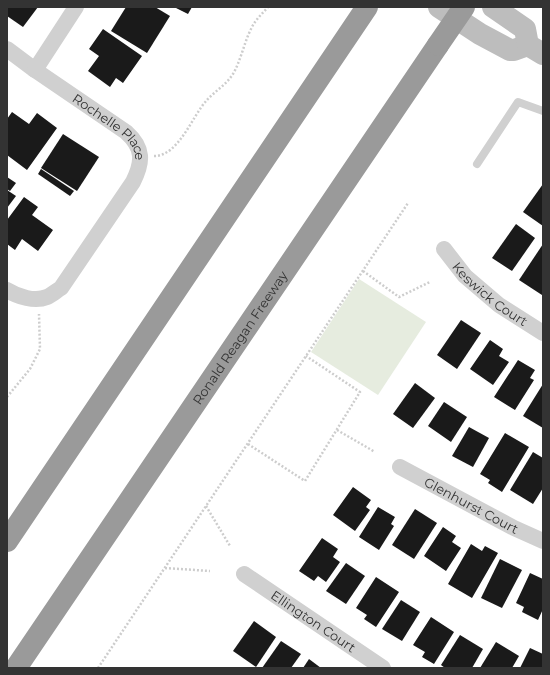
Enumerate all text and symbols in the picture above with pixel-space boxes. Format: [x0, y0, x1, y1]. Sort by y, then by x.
street label: Rochelle Place [70, 90, 148, 161]
street label: Keswick Court [449, 259, 531, 329]
street label: Ronald Reagan Freeway [189, 267, 291, 407]
street label: Glenhurst Court [422, 474, 521, 537]
street label: Ellington Court [268, 587, 359, 655]

